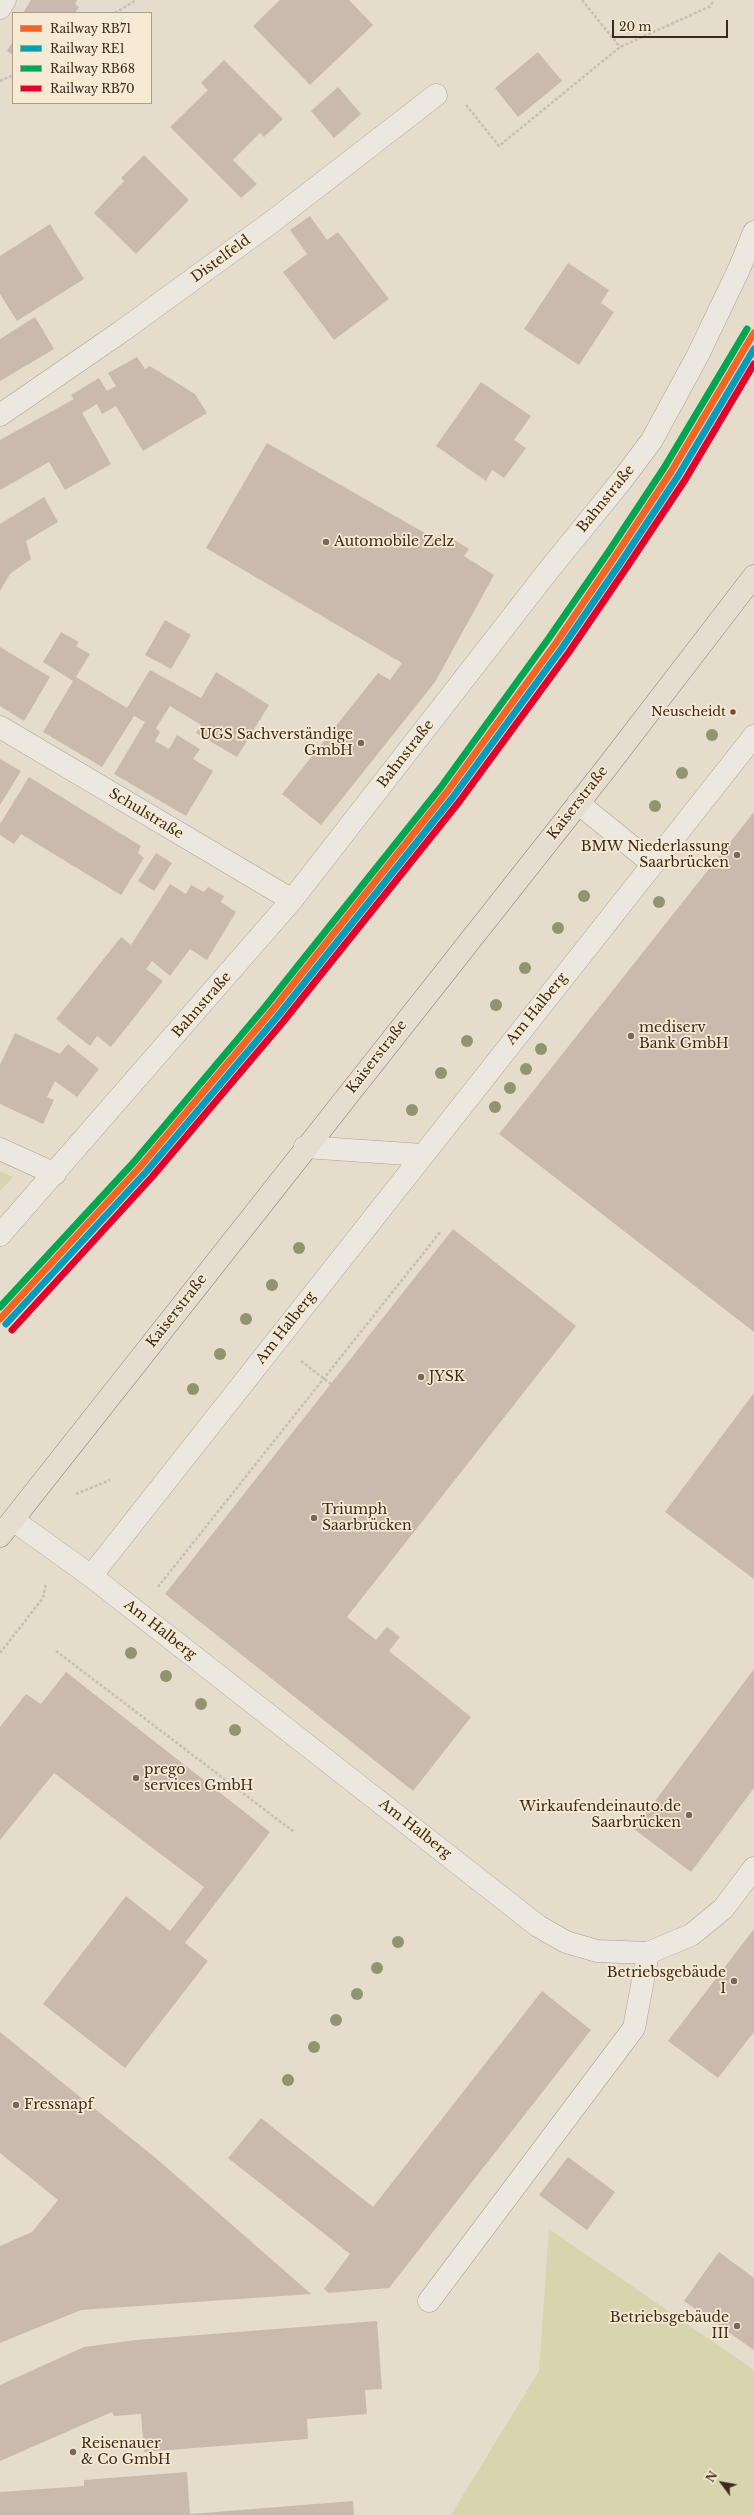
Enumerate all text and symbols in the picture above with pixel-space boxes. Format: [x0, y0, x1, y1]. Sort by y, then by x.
legend [12, 12, 152, 104]
scale bar [614, 12, 730, 38]
text: 20 m [619, 19, 651, 34]
text: Railway RB71 [50, 21, 131, 36]
text: Railway RE1 [50, 41, 125, 56]
text: Railway RB68 [50, 61, 135, 76]
text: Railway RB70 [50, 81, 135, 96]
street label: Distelfeld [188, 232, 254, 286]
street label: Bahnstraße [574, 462, 638, 536]
place label: Automobile Zelz [334, 534, 454, 550]
marker: Automobile Zelz [321, 537, 331, 547]
place label: Neuscheidt [651, 704, 726, 720]
marker: Neuscheidt [728, 707, 738, 717]
street label: Bahnstraße [374, 717, 438, 791]
place label: UGS Sachverständige GmbH [200, 727, 353, 760]
marker: UGS Sachverständige GmbH [356, 738, 366, 748]
street label: Kaiserstraße [544, 763, 612, 843]
street label: Schulstraße [106, 785, 186, 843]
place label: BMW Niederlassung Saarbrücken [581, 839, 729, 872]
marker: BMW Niederlassung Saarbrücken [732, 850, 742, 860]
street label: Bahnstraße [169, 969, 235, 1041]
street label: Am Halberg [503, 970, 571, 1048]
street label: Kaiserstraße [343, 1017, 411, 1097]
place label: mediserv Bank GmbH [639, 1020, 729, 1052]
marker: mediserv Bank GmbH [626, 1031, 636, 1041]
street label: Kaiserstraße [143, 1271, 211, 1351]
street label: Am Halberg [252, 1288, 320, 1368]
place label: JYSK [429, 1369, 465, 1385]
marker: JYSK [416, 1372, 426, 1382]
place label: Triumph Saarbrücken [322, 1502, 412, 1534]
marker: Triumph Saarbrücken [309, 1513, 319, 1523]
street label: Am Halberg [120, 1596, 200, 1664]
place label: prego services GmbH [144, 1762, 253, 1794]
marker: prego services GmbH [131, 1773, 141, 1783]
street label: Am Halberg [375, 1795, 455, 1863]
place label: Wirkaufendeinauto.de Saarbrücken [519, 1799, 681, 1832]
marker: Wirkaufendeinauto.de Saarbrücken [684, 1810, 694, 1820]
place label: Betriebsgebäude I [607, 1965, 726, 1998]
marker: Betriebsgebäude I [729, 1976, 739, 1986]
place label: Fressnapf [24, 2097, 93, 2113]
marker: Fressnapf [11, 2100, 21, 2110]
place label: Betriebsgebäude III [610, 2310, 729, 2342]
marker: Betriebsgebäude III [732, 2321, 742, 2331]
place label: Reisenauer & Co GmbH [81, 2436, 171, 2468]
marker: Reisenauer & Co GmbH [68, 2447, 78, 2457]
north arrow [702, 2463, 742, 2503]
text: N [703, 2469, 721, 2485]

